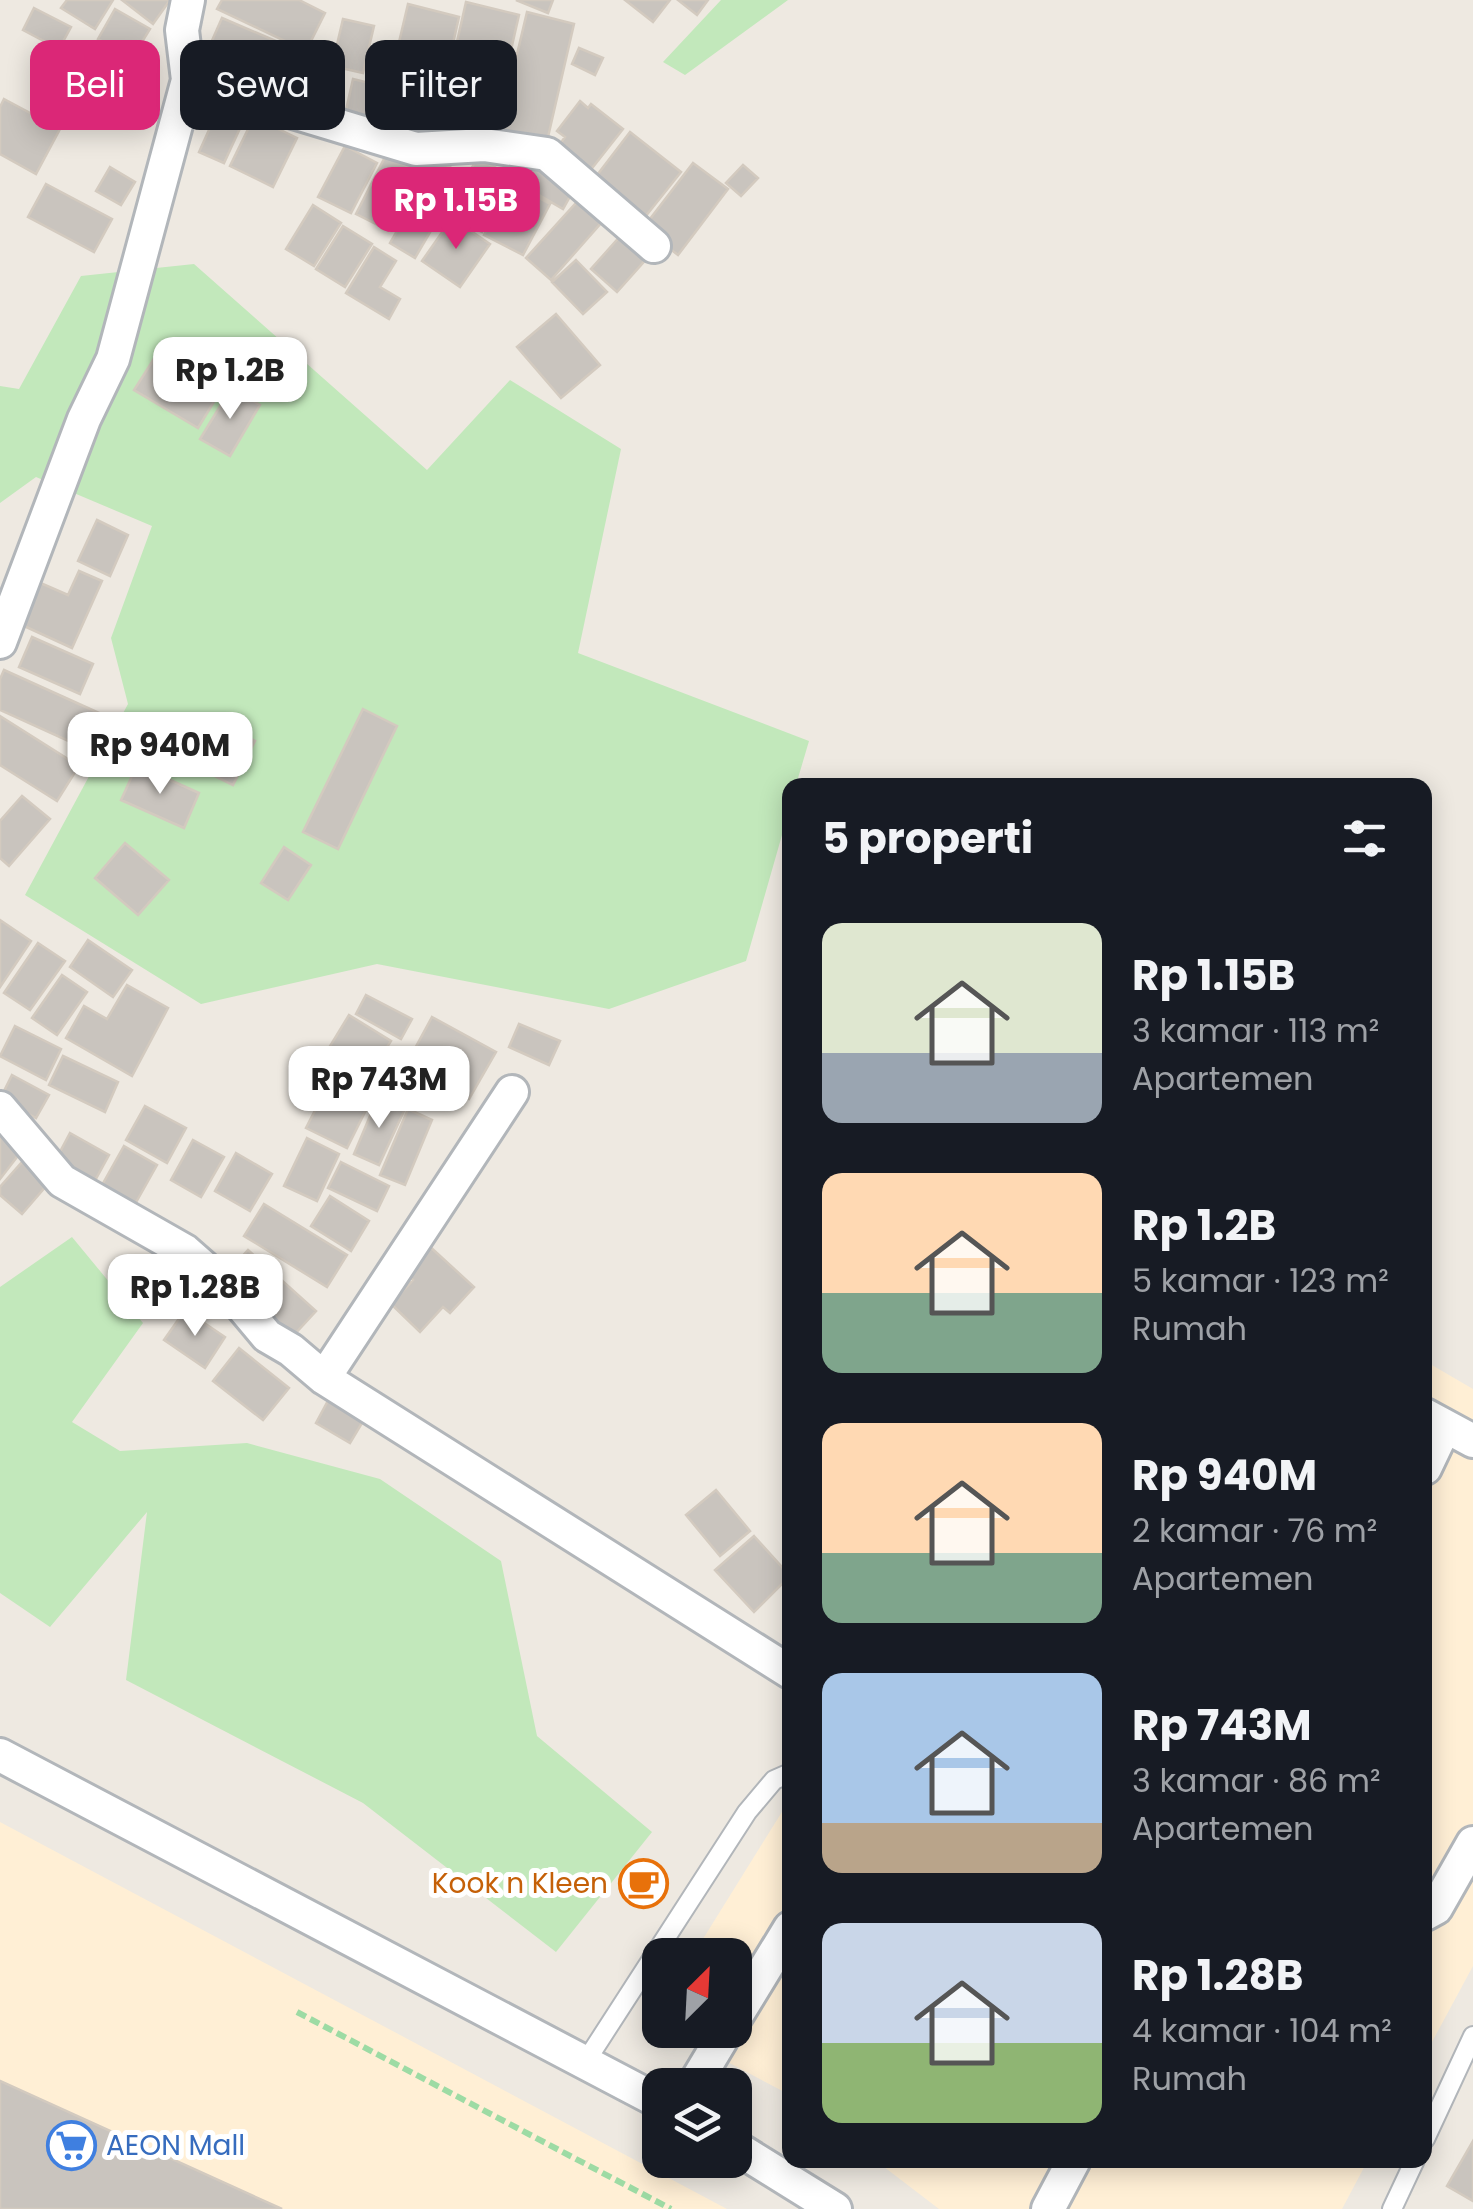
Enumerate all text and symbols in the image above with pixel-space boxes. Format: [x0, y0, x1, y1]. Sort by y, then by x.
chip: Beli [30, 40, 160, 130]
chip: Sewa [180, 40, 345, 130]
chip: Filter [365, 40, 517, 130]
pin: Rp 1.15B [353, 167, 559, 252]
text: Rp 1.15B [394, 177, 518, 222]
pin: Rp 1.2B [138, 337, 322, 422]
text: Rp 1.2B [175, 347, 285, 392]
pin: Rp 940M [68, 712, 252, 797]
text: Rp 940M [90, 722, 230, 767]
text: 5 properti [822, 809, 1033, 868]
icon: filters [1337, 811, 1392, 866]
text: Rp 1.15B [1132, 946, 1295, 1005]
icon: home [902, 963, 1022, 1083]
text: 3 kamar · 113 m² [1132, 1008, 1379, 1053]
pin: Rp 743M [287, 1046, 471, 1131]
text: Rp 743M [311, 1056, 447, 1101]
text: Apartemen [1132, 1056, 1314, 1101]
text: Rp 1.2B [1132, 1196, 1276, 1255]
icon: home [902, 1213, 1022, 1333]
pin: Rp 1.28B [92, 1254, 298, 1339]
text: 5 kamar · 123 m² [1132, 1258, 1389, 1303]
text: Rp 1.28B [130, 1264, 260, 1309]
text: Rumah [1132, 1306, 1247, 1351]
text: Rp 940M [1132, 1446, 1317, 1505]
icon: home [902, 1463, 1022, 1583]
text: 2 kamar · 76 m² [1132, 1508, 1377, 1553]
text: Apartemen [1132, 1556, 1314, 1601]
text: Rp 743M [1132, 1696, 1312, 1755]
icon: home [902, 1713, 1022, 1833]
text: 3 kamar · 86 m² [1132, 1758, 1380, 1803]
text: Apartemen [1132, 1806, 1314, 1851]
cafe icon: Kook n Kleen [617, 1857, 669, 1909]
place label: Kook n Kleen [432, 1864, 608, 1903]
north arrow [642, 1938, 752, 2048]
map controls [642, 1938, 752, 2178]
text: Rp 1.28B [1132, 1946, 1303, 2005]
icon: home [902, 1963, 1022, 2083]
text: 4 kamar · 104 m² [1132, 2008, 1392, 2053]
text: Rumah [1132, 2056, 1247, 2101]
button: layers [642, 2068, 752, 2178]
supermarket icon: AEON Mall [45, 2119, 97, 2171]
place label: AEON Mall [106, 2126, 245, 2165]

